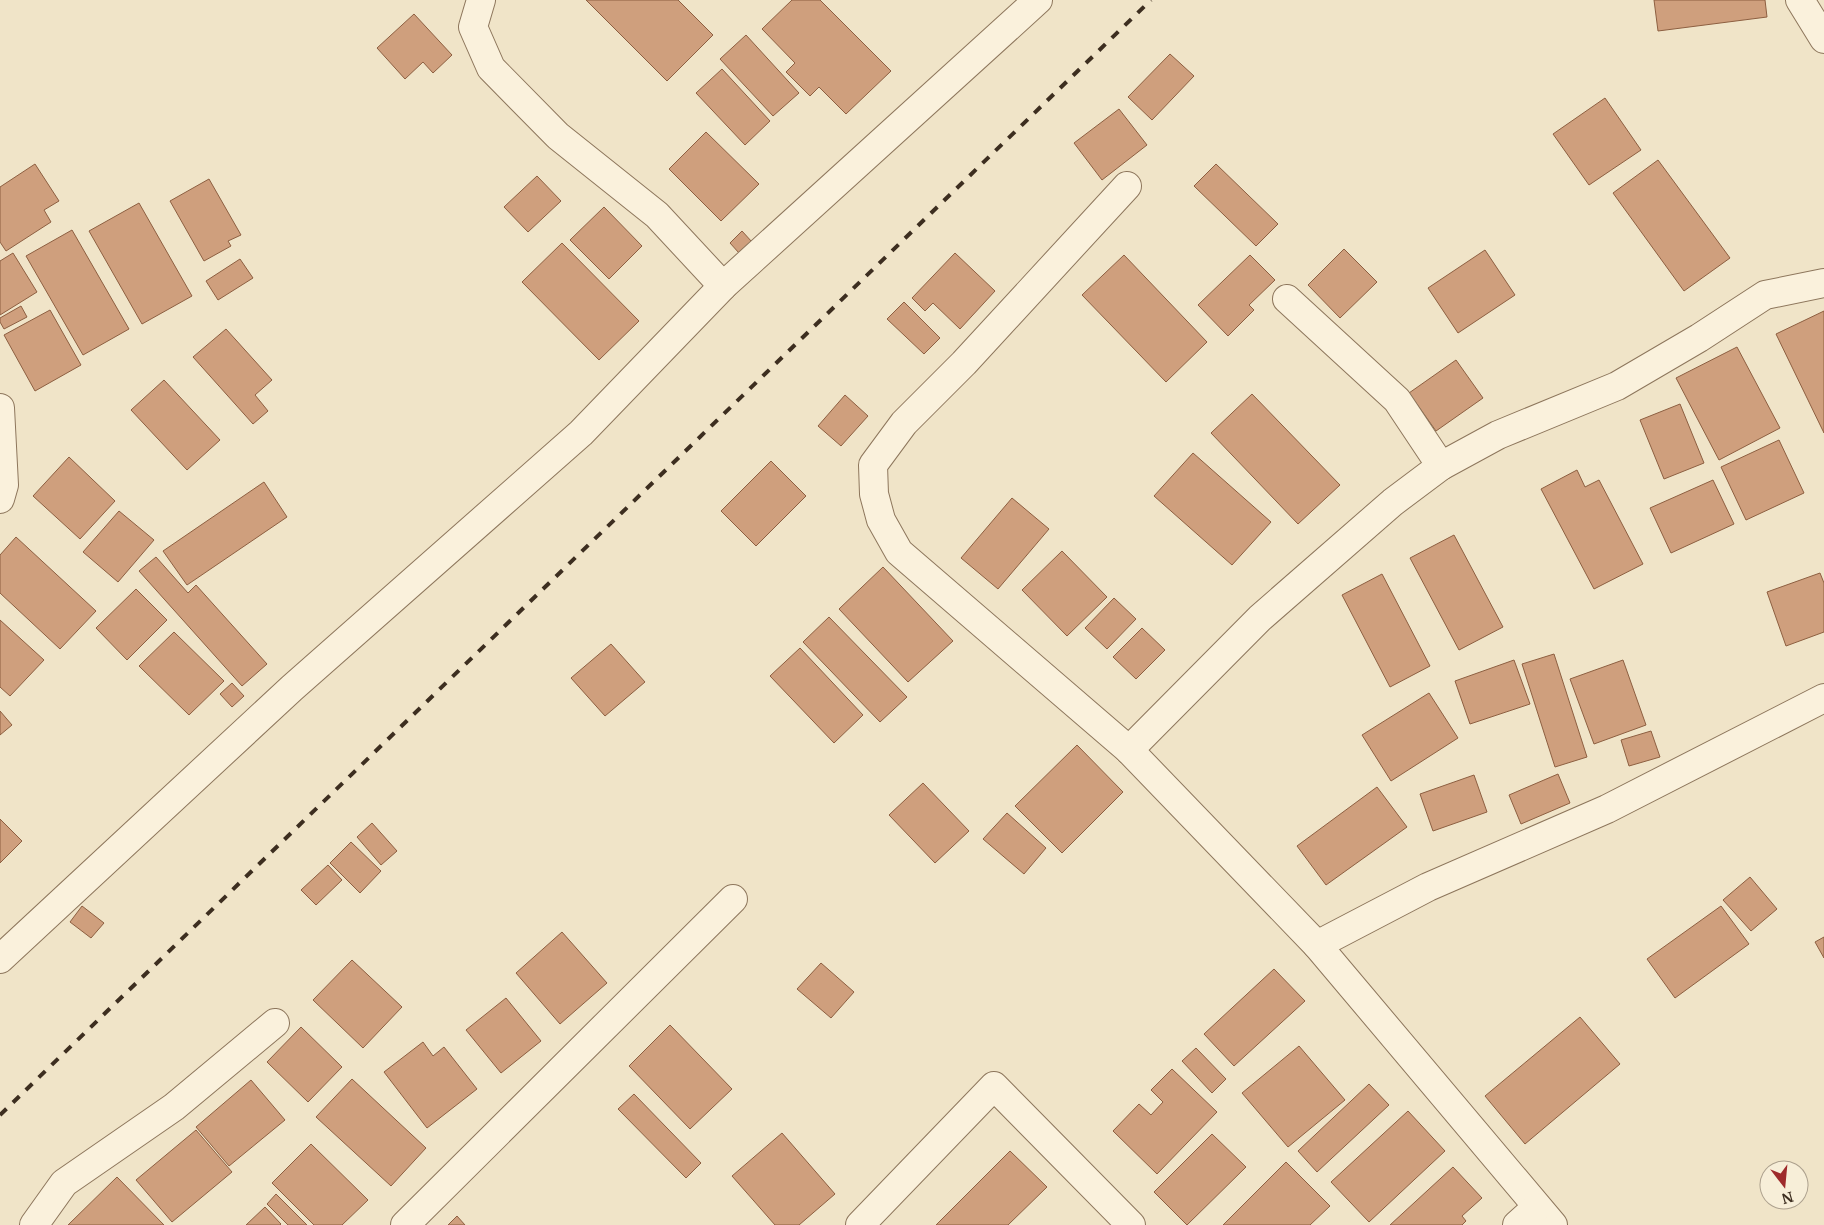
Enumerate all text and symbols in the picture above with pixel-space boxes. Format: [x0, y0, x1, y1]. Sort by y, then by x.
north arrow [1759, 1160, 1809, 1210]
text: N [1780, 1187, 1795, 1208]

